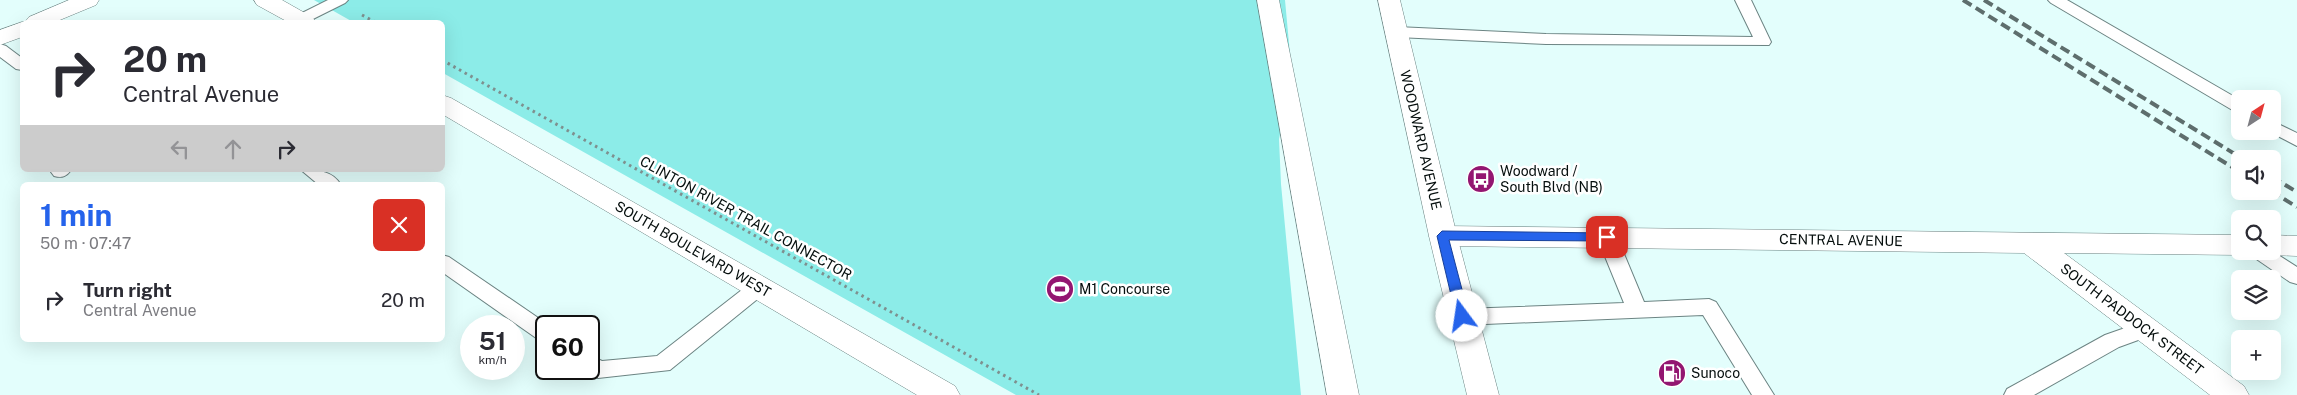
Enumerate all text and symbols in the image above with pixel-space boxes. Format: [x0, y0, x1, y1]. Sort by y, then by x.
text: 20 m [123, 39, 207, 80]
icon: right [40, 40, 105, 105]
street label: WOODWARD AVENUE [1397, 69, 1445, 211]
text: Central Avenue [123, 81, 279, 107]
north arrow [2231, 90, 2281, 140]
map controls [2231, 90, 2281, 380]
icon: left [166, 135, 194, 163]
icon: ahead [219, 135, 247, 163]
icon: right [272, 135, 300, 163]
button: sound [2231, 150, 2281, 200]
street label: CLINTON RIVER TRAIL CONNECTOR [637, 153, 855, 283]
place label: Woodward / South Blvd (NB) [1500, 163, 1603, 195]
bus stop icon: Woodward / South Blvd (NB) [1466, 164, 1496, 194]
text: 1 min [40, 197, 112, 233]
street label: SOUTH BOULEVARD WEST [612, 198, 774, 300]
button: close [373, 199, 425, 251]
button: search [2231, 210, 2281, 260]
pin [1586, 216, 1628, 258]
icon: arrive [1593, 223, 1621, 251]
street label: CENTRAL AVENUE [1779, 231, 1903, 249]
text: 50 m · 07:47 [40, 234, 131, 253]
street label: SOUTH PADDOCK STREET [2057, 260, 2207, 378]
button: layers [2231, 270, 2281, 320]
sports icon: M1 Concourse [1045, 274, 1075, 304]
text: Turn right [83, 279, 172, 301]
place label: M1 Concourse [1079, 281, 1170, 297]
icon: right [40, 286, 68, 314]
text: 20 m [381, 289, 425, 311]
position arrow [1435, 289, 1487, 341]
text: Central Avenue [83, 301, 197, 320]
speed limit sign: 60 [535, 315, 600, 380]
text: 51 [479, 326, 506, 356]
button: + [2231, 330, 2281, 380]
text: km/h [478, 353, 507, 367]
fuel station icon: Sunoco [1657, 358, 1687, 388]
place label: Sunoco [1691, 365, 1740, 381]

